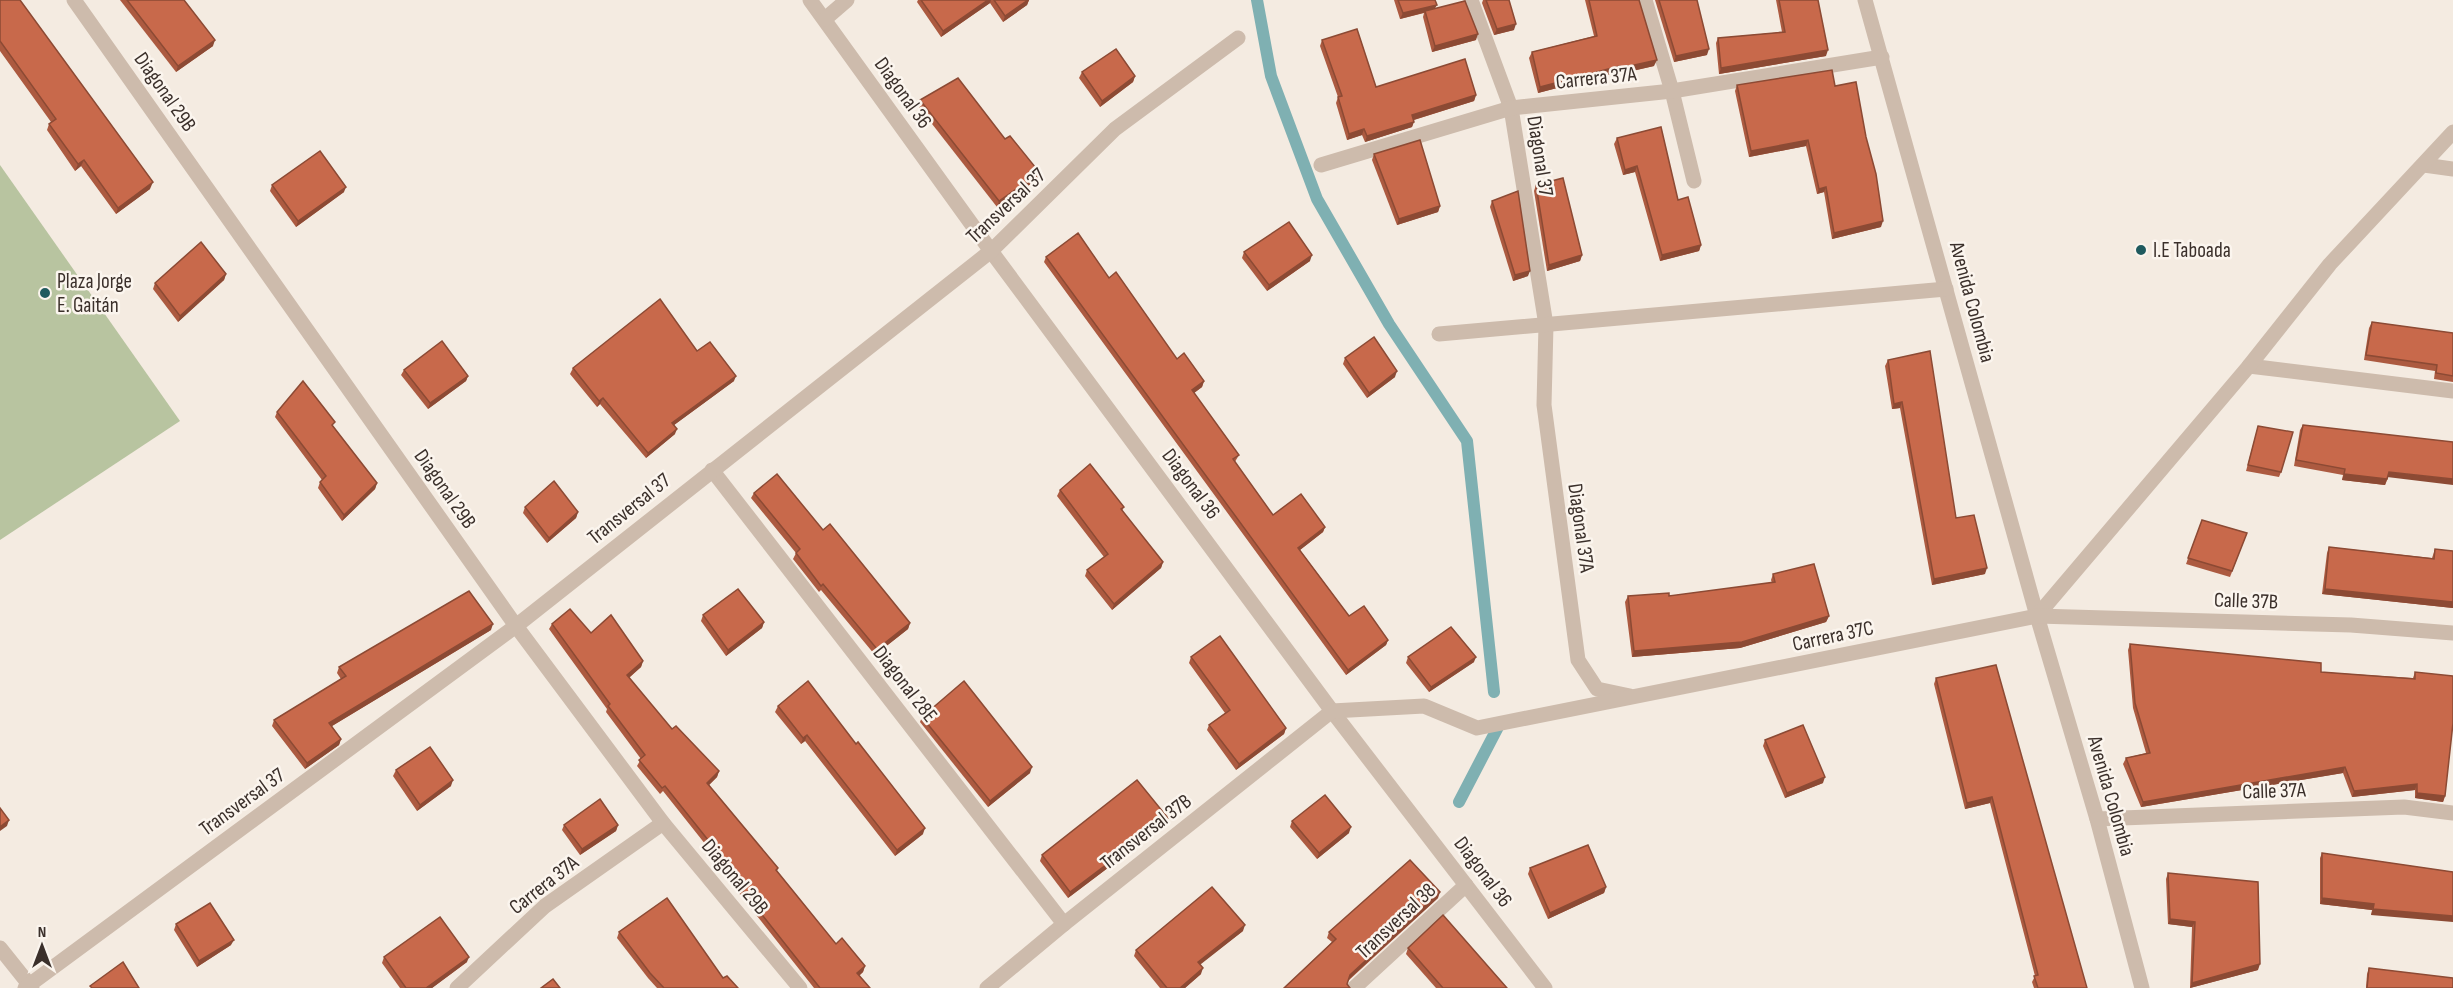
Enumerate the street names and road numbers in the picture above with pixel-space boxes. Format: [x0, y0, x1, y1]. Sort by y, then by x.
street label: Diagonal 29B [129, 48, 201, 136]
street label: Diagonal 36 [869, 53, 937, 133]
street label: Carrera 37A [1554, 61, 1639, 95]
street label: Diagonal 37 [1521, 114, 1559, 198]
street label: Transversal 37 [961, 163, 1051, 249]
street label: Avenida Colombia [1944, 238, 2000, 365]
street label: Diagonal 36 [1156, 444, 1226, 524]
street label: Diagonal 29B [409, 445, 481, 533]
street label: Transversal 37 [583, 468, 676, 550]
street label: Diagonal 37A [1562, 482, 1600, 575]
street label: Calle 37B [2213, 587, 2279, 615]
street label: Carrera 37C [1790, 615, 1876, 657]
street label: Diagonal 28E [867, 641, 943, 727]
street label: Avenida Colombia [2082, 732, 2140, 859]
street label: Transversal 37 [194, 762, 290, 841]
street label: Calle 37A [2242, 777, 2307, 805]
street label: Transversal 37B [1095, 789, 1197, 875]
street label: Diagonal 36 [1448, 832, 1518, 912]
street label: Diagonal 29B [696, 834, 774, 920]
street label: Carrera 37A [504, 850, 584, 920]
street label: Transversal 38 [1351, 878, 1441, 964]

